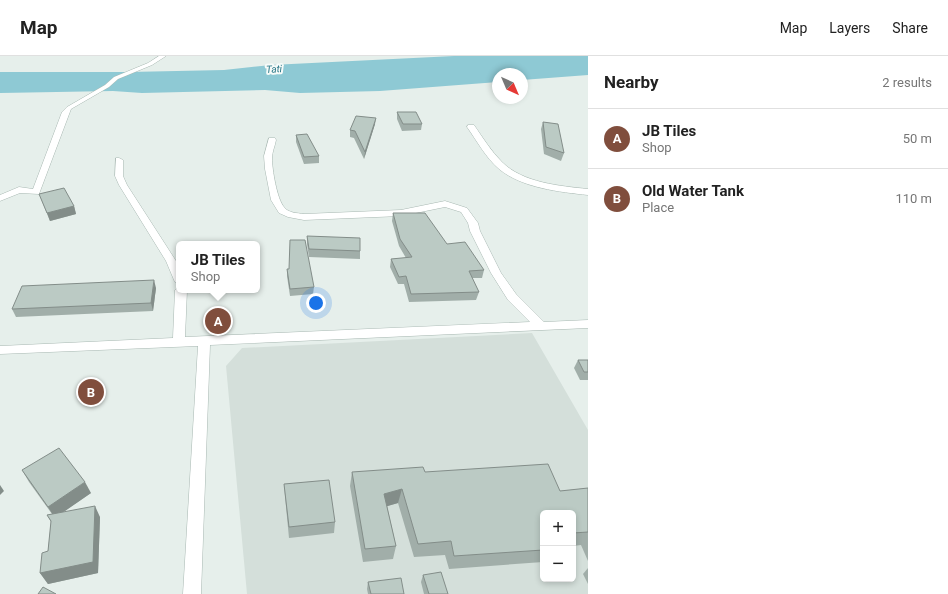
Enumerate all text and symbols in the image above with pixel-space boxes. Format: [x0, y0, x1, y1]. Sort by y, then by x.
text: Map [20, 16, 58, 39]
text: Map [780, 20, 807, 36]
text: Layers [829, 20, 870, 36]
text: Share [892, 20, 928, 36]
water label: Tati [266, 63, 283, 75]
north arrow [492, 68, 528, 104]
text: Nearby [604, 72, 659, 92]
text: 2 results [882, 75, 932, 90]
text: JB Tiles [642, 122, 696, 140]
text: A [613, 131, 621, 146]
text: 50 m [903, 131, 932, 146]
text: Shop [642, 140, 672, 155]
text: Old Water Tank [642, 182, 744, 200]
text: B [613, 191, 621, 206]
text: 110 m [895, 191, 932, 206]
text: Place [642, 200, 674, 215]
popup [176, 241, 260, 293]
text: JB Tiles [191, 251, 245, 269]
text: Shop [191, 269, 220, 284]
your location [306, 293, 326, 313]
pin: A [205, 306, 231, 336]
pin: B [78, 377, 104, 407]
map controls [540, 510, 576, 582]
button: + [540, 510, 576, 546]
button: − [540, 546, 576, 582]

